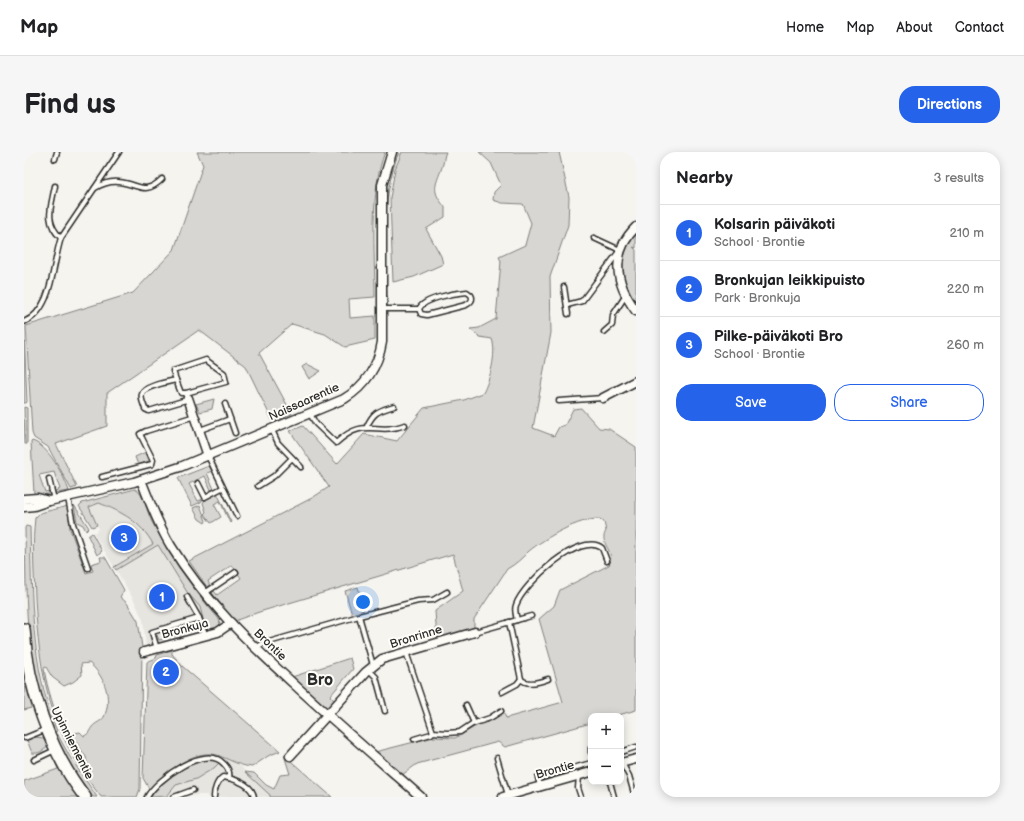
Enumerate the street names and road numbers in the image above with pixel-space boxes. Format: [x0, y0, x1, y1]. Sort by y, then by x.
street label: Naissaarentie [266, 380, 342, 424]
street label: Bronkuja [160, 615, 210, 642]
street label: Bronrinne [388, 622, 444, 652]
street label: Brontie [251, 626, 289, 664]
street label: Upinniementie [47, 704, 97, 782]
street label: Brontie [534, 757, 576, 783]

